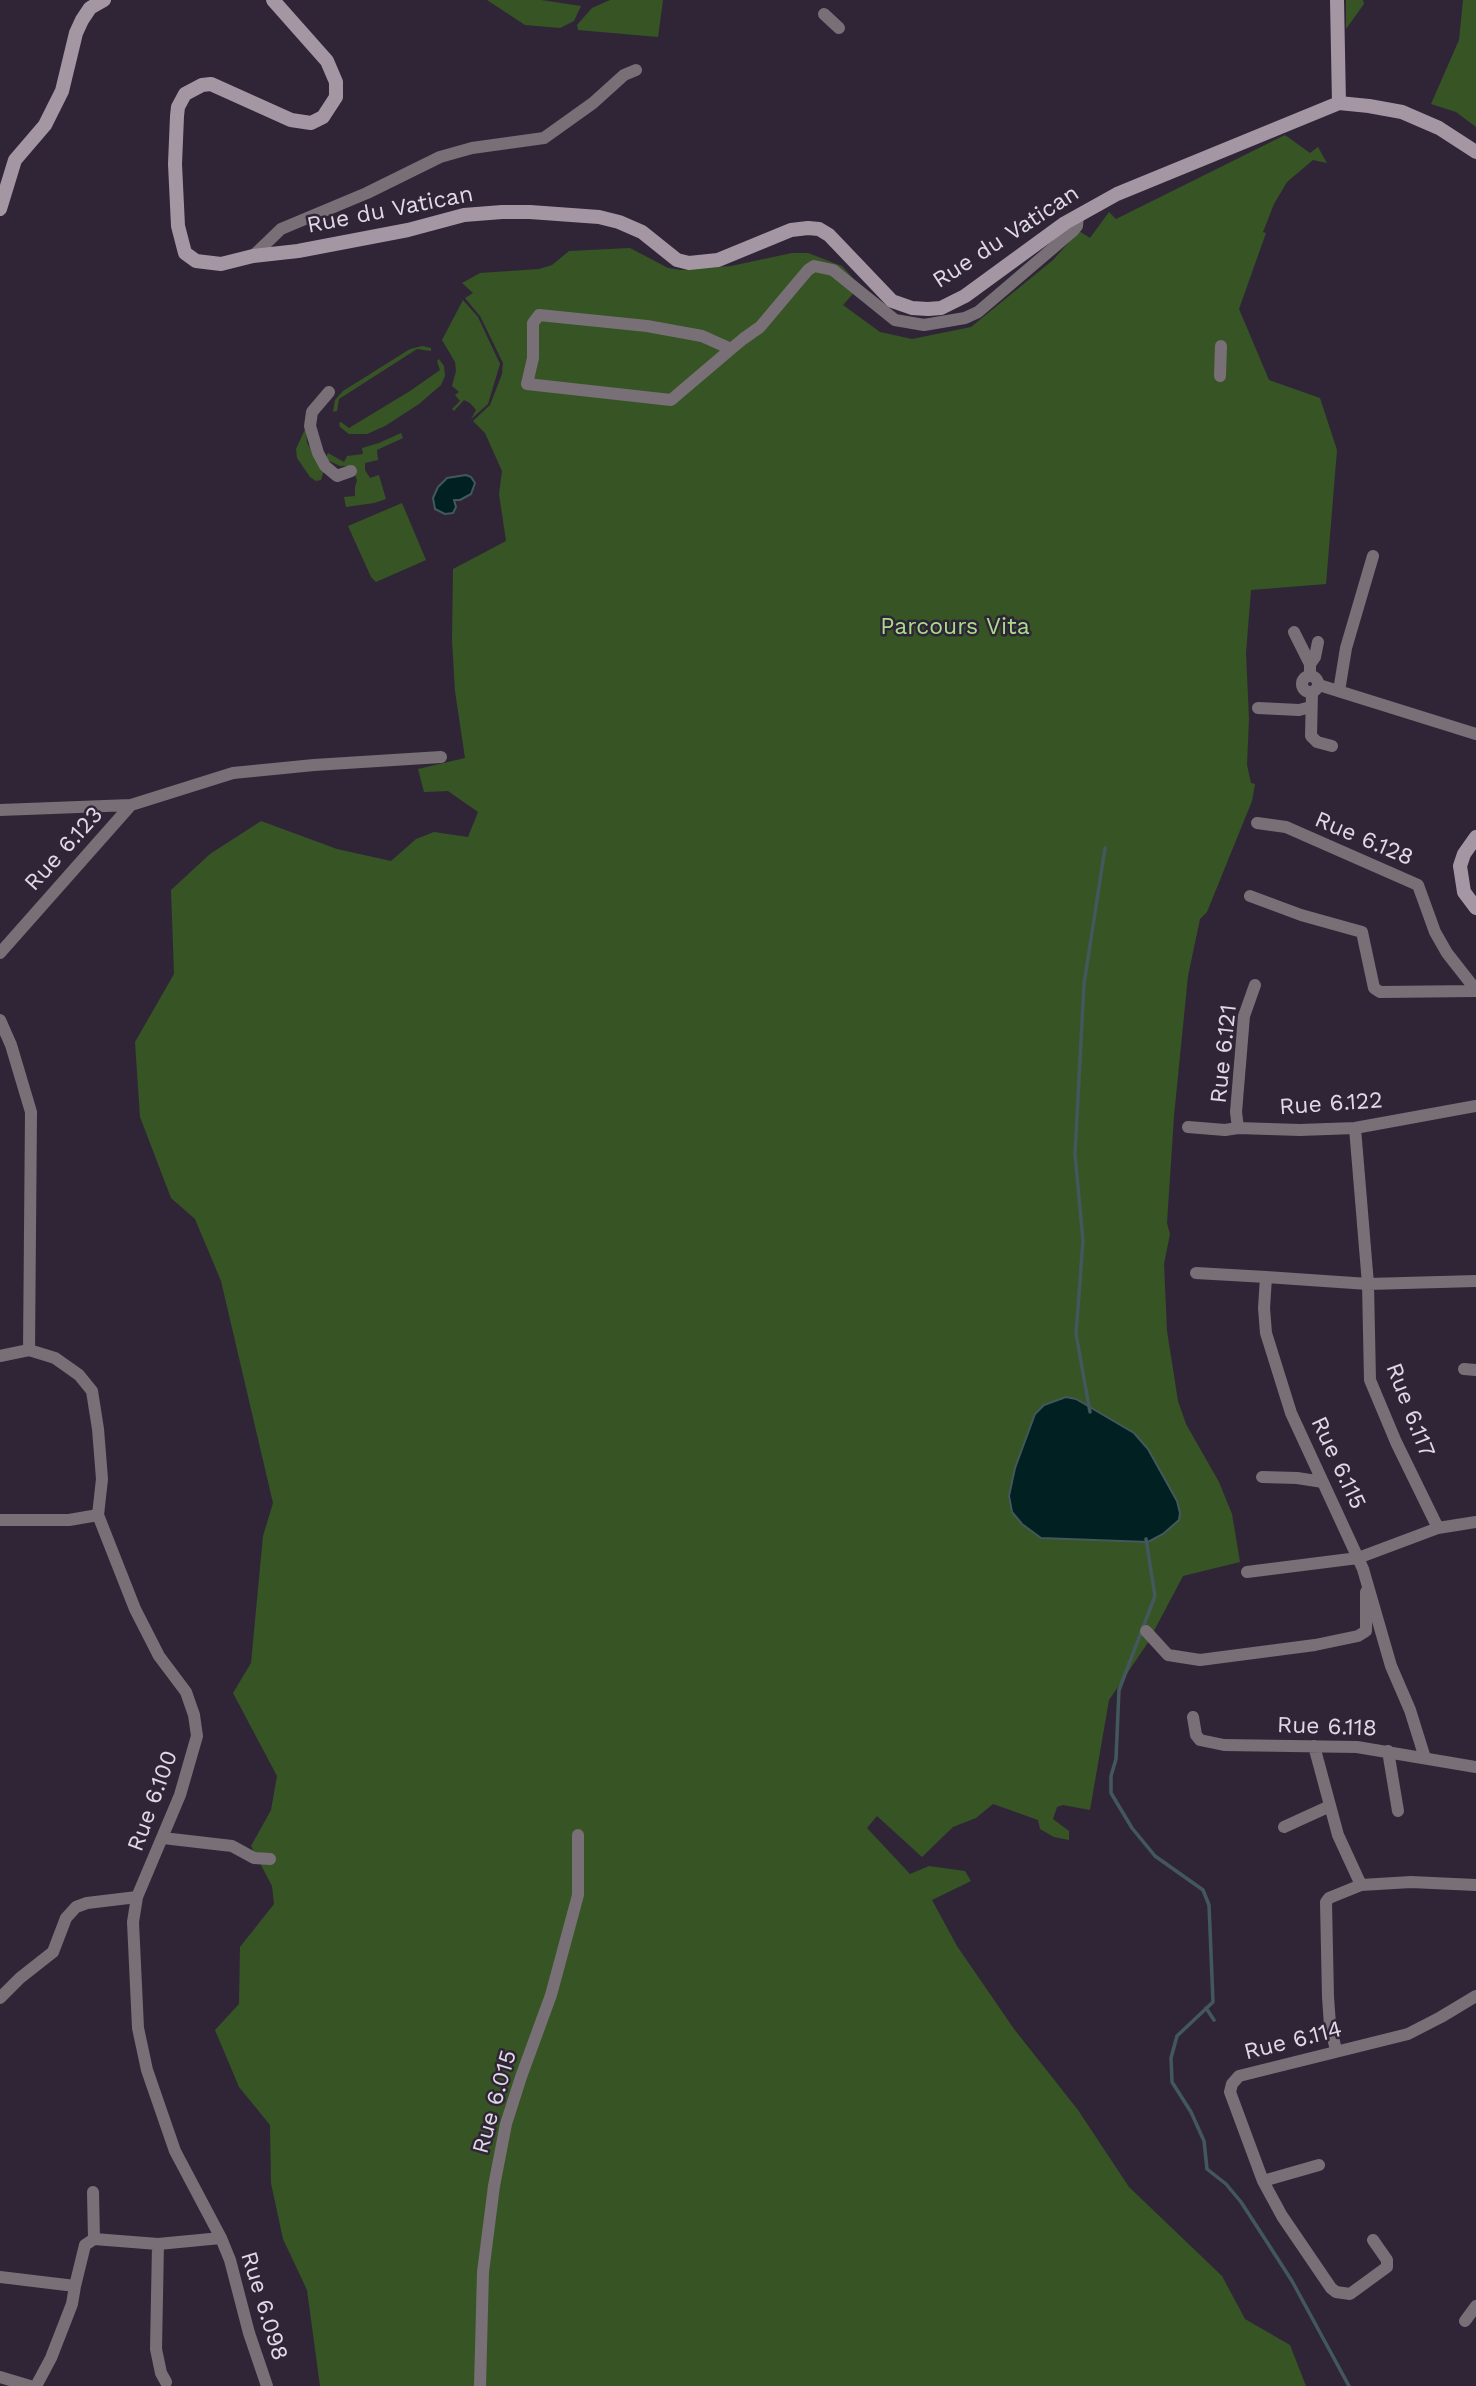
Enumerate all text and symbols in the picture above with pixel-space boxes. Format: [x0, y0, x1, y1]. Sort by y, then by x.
street label: Rue du Vatican [928, 179, 1084, 295]
street label: Rue du Vatican [305, 180, 475, 240]
park label: Parcours Vita [880, 613, 1030, 641]
street label: Rue 6.123 [19, 801, 109, 897]
street label: Rue 6.128 [1311, 806, 1417, 872]
street label: Rue 6.121 [1205, 1003, 1243, 1105]
street label: Rue 6.122 [1278, 1087, 1384, 1121]
street label: Rue 6.117 [1379, 1359, 1441, 1461]
street label: Rue 6.115 [1305, 1412, 1371, 1514]
street label: Rue 6.118 [1277, 1711, 1377, 1743]
street label: Rue 6.100 [122, 1747, 184, 1855]
street label: Rue 6.114 [1241, 2016, 1345, 2066]
street label: Rue 6.015 [467, 2047, 523, 2157]
street label: Rue 6.098 [234, 2248, 294, 2364]

